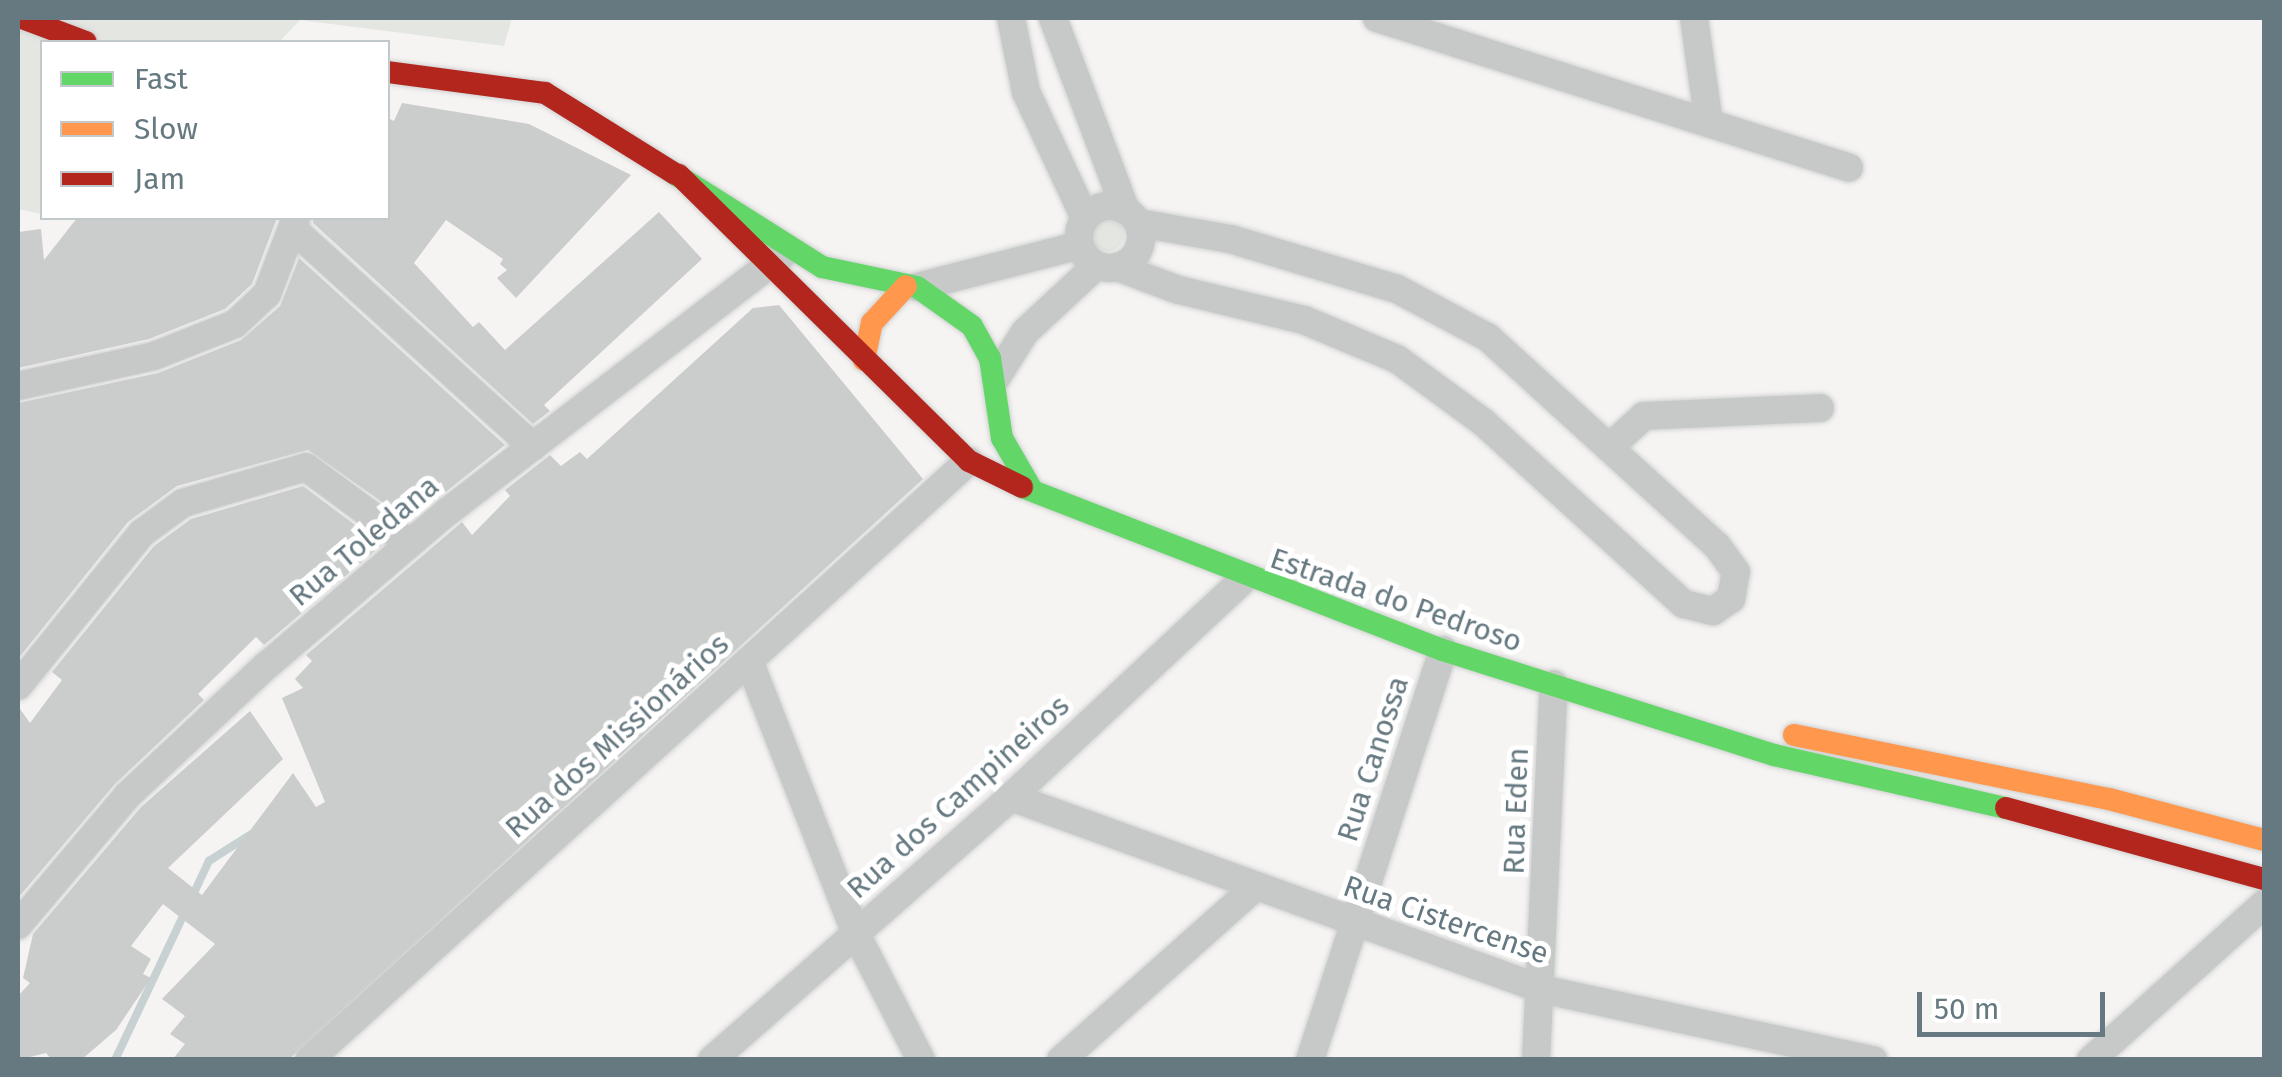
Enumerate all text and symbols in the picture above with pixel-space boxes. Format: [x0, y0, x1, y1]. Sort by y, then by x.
legend [40, 40, 390, 220]
text: Fast [134, 61, 188, 97]
text: Slow [134, 111, 198, 147]
text: Jam [134, 161, 185, 197]
street label: Rua Toledana [282, 468, 446, 614]
street label: Estrada do Pedroso [1265, 540, 1527, 660]
street label: Rua dos Missionários [498, 626, 736, 846]
street label: Rua Canossa [1329, 672, 1417, 846]
street label: Rua dos Campineiros [839, 688, 1077, 906]
street label: Rua Eden [1496, 747, 1536, 875]
street label: Rua Cistercense [1339, 868, 1553, 972]
scale bar [1922, 972, 2110, 1034]
text: 50 m [1934, 991, 1999, 1027]

